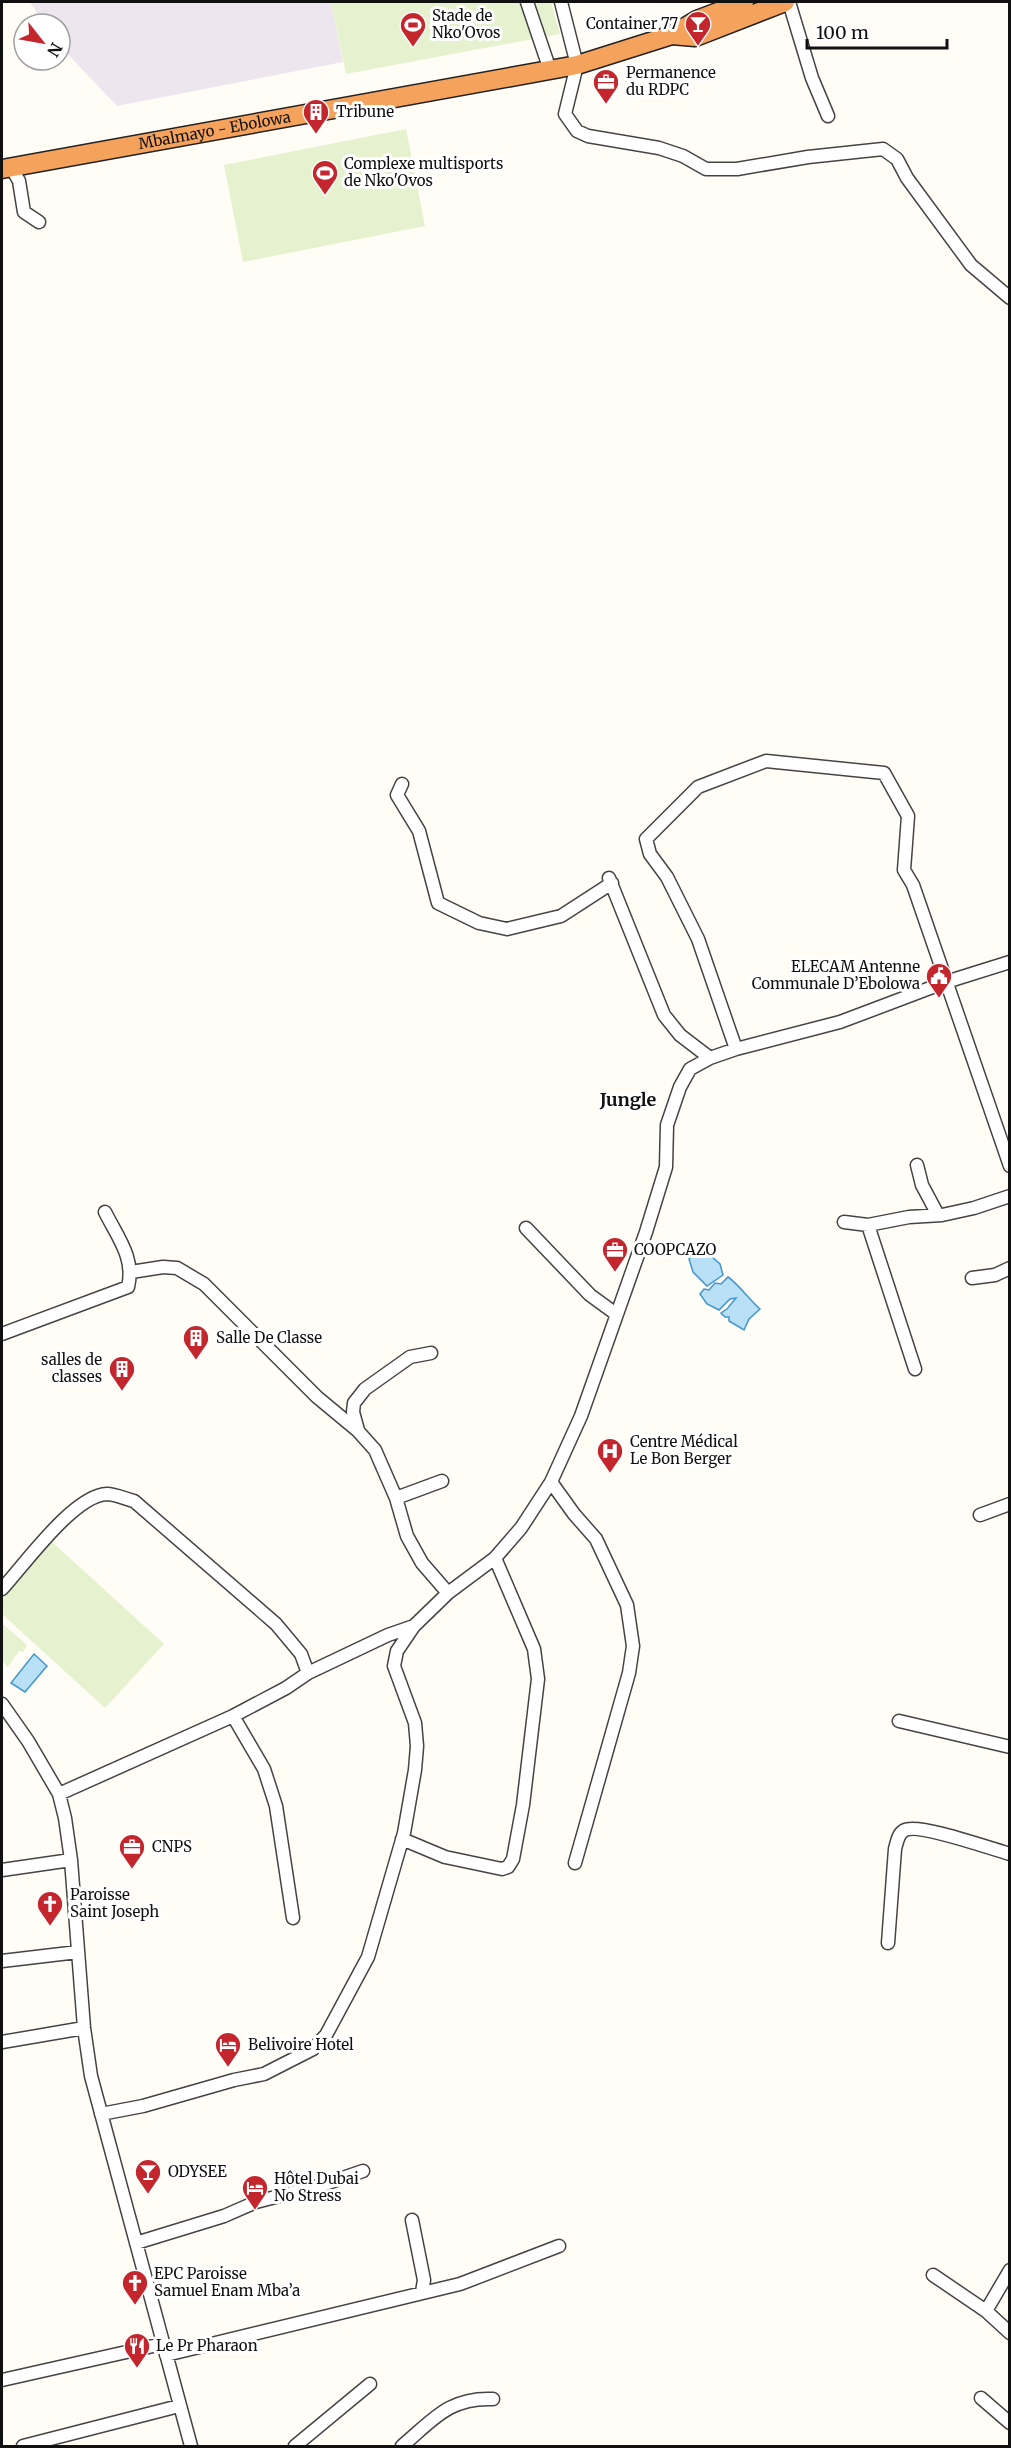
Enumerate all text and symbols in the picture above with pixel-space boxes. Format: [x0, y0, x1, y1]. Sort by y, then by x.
place label: Stade de Nko'Ovos [432, 6, 500, 42]
bar icon: Container 77 [683, 9, 713, 47]
sports icon: Stade de Nko'Ovos [398, 10, 428, 48]
north arrow [12, 12, 72, 72]
scale bar [807, 12, 946, 50]
place label: Container 77 [586, 14, 678, 33]
text: 100 m [816, 21, 869, 44]
text: N [43, 39, 67, 61]
place label: Permanence du RDPC [626, 63, 716, 99]
office icon: Permanence du RDPC [591, 67, 621, 105]
building icon: Tribune [301, 97, 331, 135]
place label: Tribune [336, 102, 394, 121]
street label: Mbalmayo - Ebolowa [137, 107, 292, 153]
place label: Complexe multisports de Nko'Ovos [344, 154, 503, 190]
sports icon: Complexe multisports de Nko'Ovos [310, 158, 340, 196]
place label: ELECAM Antenne Communale D’Ebolowa [752, 957, 920, 993]
public building icon: ELECAM Antenne Communale D’Ebolowa [924, 961, 954, 999]
district label: Jungle [599, 1088, 657, 1111]
office icon: COOPCAZO [600, 1235, 630, 1273]
place label: COOPCAZO [634, 1240, 717, 1259]
building icon: Salle De Classe [181, 1323, 211, 1361]
place label: Salle De Classe [216, 1328, 322, 1347]
place label: salles de classes [41, 1350, 102, 1386]
building icon: salles de classes [107, 1354, 137, 1392]
place label: Centre Médical Le Bon Berger [630, 1432, 738, 1468]
hospital icon: Centre Médical Le Bon Berger [595, 1436, 625, 1474]
office icon: CNPS [117, 1832, 147, 1870]
place label: CNPS [152, 1837, 192, 1856]
place label: Paroisse Saint Joseph [70, 1885, 159, 1921]
church icon: Paroisse Saint Joseph [35, 1889, 65, 1927]
hotel icon: Belivoire Hotel [213, 2030, 243, 2068]
place label: Belivoire Hotel [248, 2035, 354, 2054]
bar icon: ODYSEE [133, 2157, 163, 2195]
place label: ODYSEE [168, 2162, 227, 2181]
place label: Hôtel Dubai No Stress [274, 2169, 359, 2205]
hotel icon: Hôtel Dubai No Stress [240, 2173, 270, 2211]
place label: EPC Paroisse Samuel Enam Mba’a [154, 2264, 300, 2300]
church icon: EPC Paroisse Samuel Enam Mba’a [120, 2268, 150, 2306]
restaurant icon: Le Pr Pharaon [122, 2331, 152, 2369]
place label: Le Pr Pharaon [156, 2336, 258, 2355]

